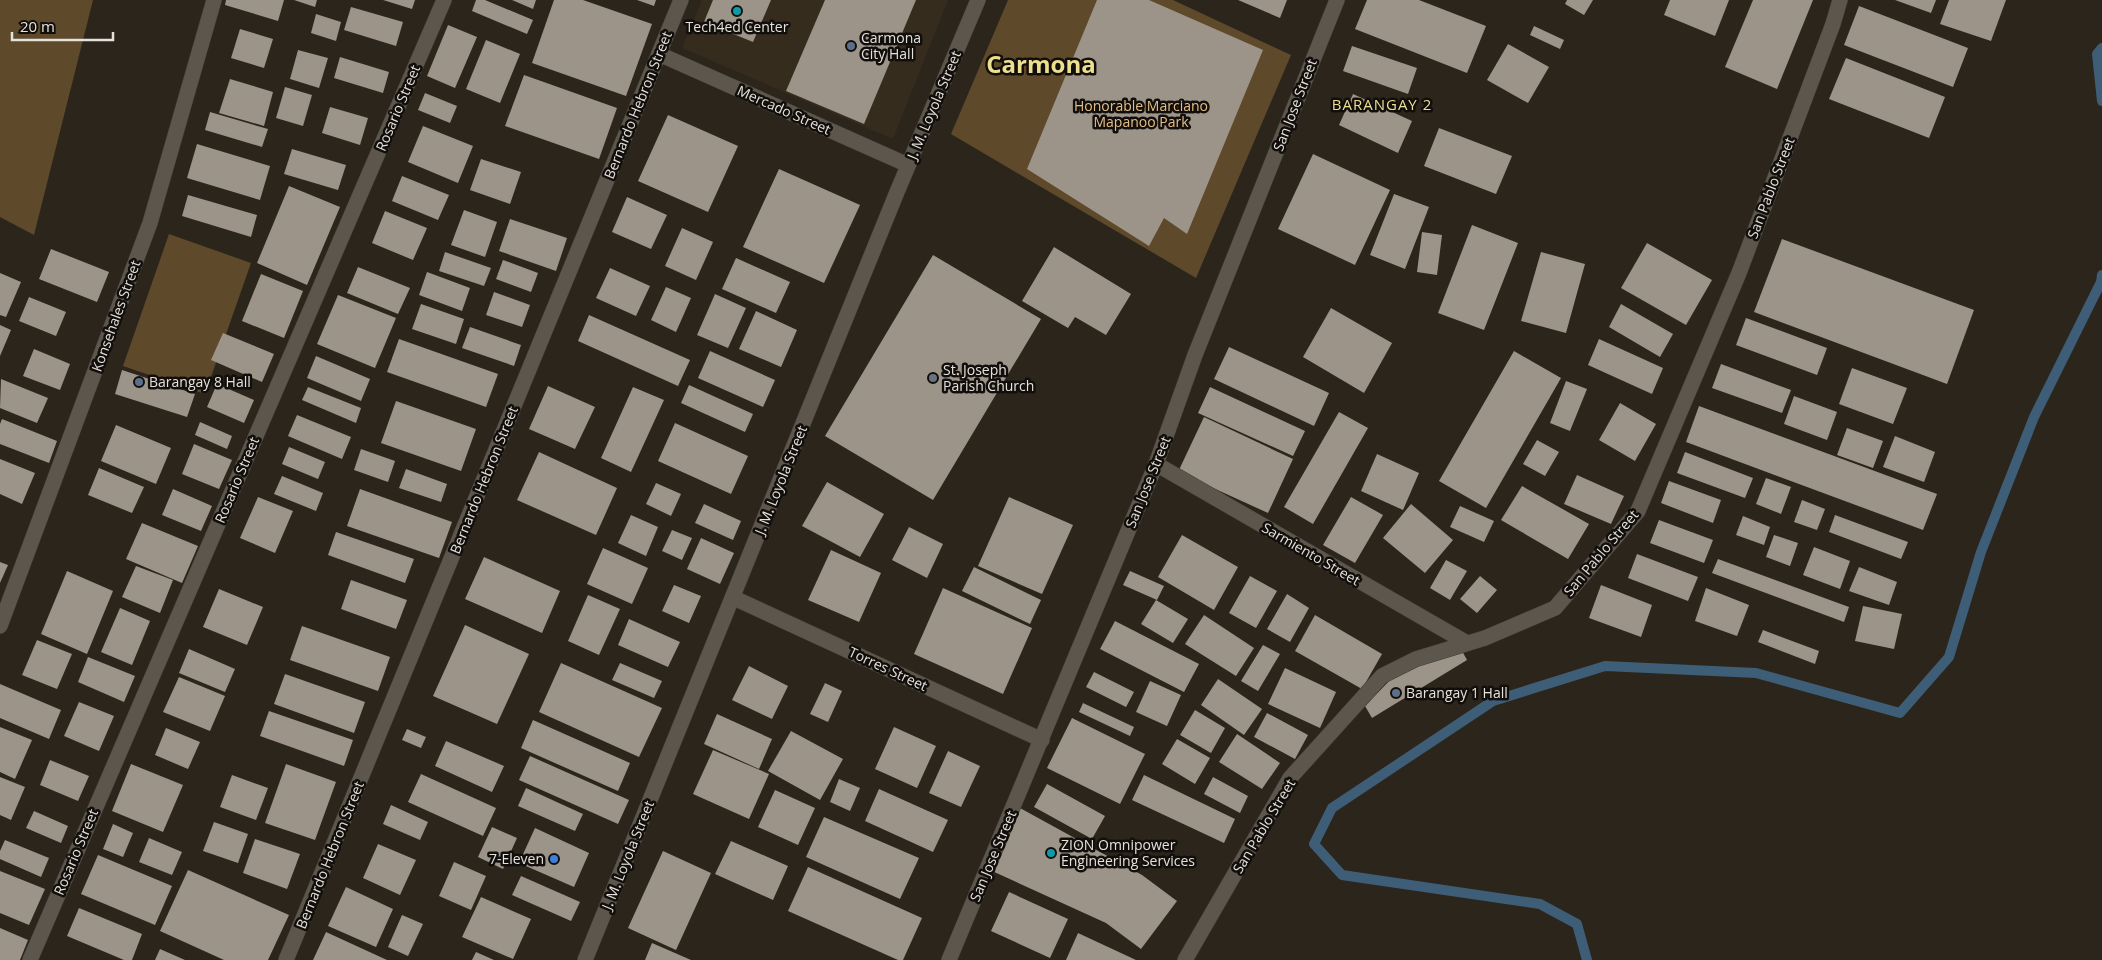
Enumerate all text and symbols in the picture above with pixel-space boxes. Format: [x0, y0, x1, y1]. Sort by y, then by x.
marker: Tech4ed Center [731, 5, 743, 17]
scale bar [12, 10, 114, 42]
text: 20 m [20, 16, 55, 36]
place label: Tech4ed Center [686, 17, 789, 36]
street label: Bernardo Hebron Street [599, 28, 676, 181]
place label: Carmona City Hall [861, 28, 921, 63]
marker: Carmona City Hall [845, 40, 857, 52]
district label: Carmona [986, 47, 1096, 80]
street label: J. M. Loyola Street [901, 48, 965, 164]
street label: San Jose Street [1268, 56, 1321, 154]
street label: Rosario Street [371, 62, 424, 154]
street label: Mercado Street [734, 80, 834, 139]
district label: BARANGAY 2 [1332, 94, 1432, 114]
park label: Honorable Marciano Mapanoo Park [1074, 96, 1208, 131]
street label: San Pablo Street [1742, 134, 1799, 241]
street label: Konsehales Street [87, 257, 145, 374]
place label: St. Joseph Parish Church [943, 360, 1034, 395]
place label: Barangay 8 Hall [149, 372, 251, 391]
marker: St. Joseph Parish Church [927, 372, 939, 384]
marker: Barangay 8 Hall [133, 376, 145, 388]
street label: Bernardo Hebron Street [445, 403, 522, 556]
street label: J. M. Loyola Street [749, 422, 811, 539]
street label: San Jose Street [1121, 433, 1175, 530]
street label: Rosario Street [210, 434, 263, 526]
street label: San Pablo Street [1559, 506, 1642, 600]
street label: Sarmiento Street [1259, 518, 1364, 589]
street label: Torres Street [846, 642, 931, 695]
place label: Barangay 1 Hall [1406, 683, 1508, 702]
marker: Barangay 1 Hall [1390, 687, 1402, 699]
street label: San Pablo Street [1228, 775, 1299, 877]
street label: Bernardo Hebron Street [291, 778, 368, 931]
street label: J. M. Loyola Street [596, 797, 658, 914]
street label: Rosario Street [49, 806, 102, 898]
street label: San Jose Street [965, 807, 1020, 904]
place label: ZION Omnipower Engineering Services [1061, 835, 1195, 870]
marker: ZION Omnipower Engineering Services [1045, 847, 1057, 859]
place label: 7-Eleven [489, 849, 544, 868]
marker: 7-Eleven [548, 853, 560, 865]

